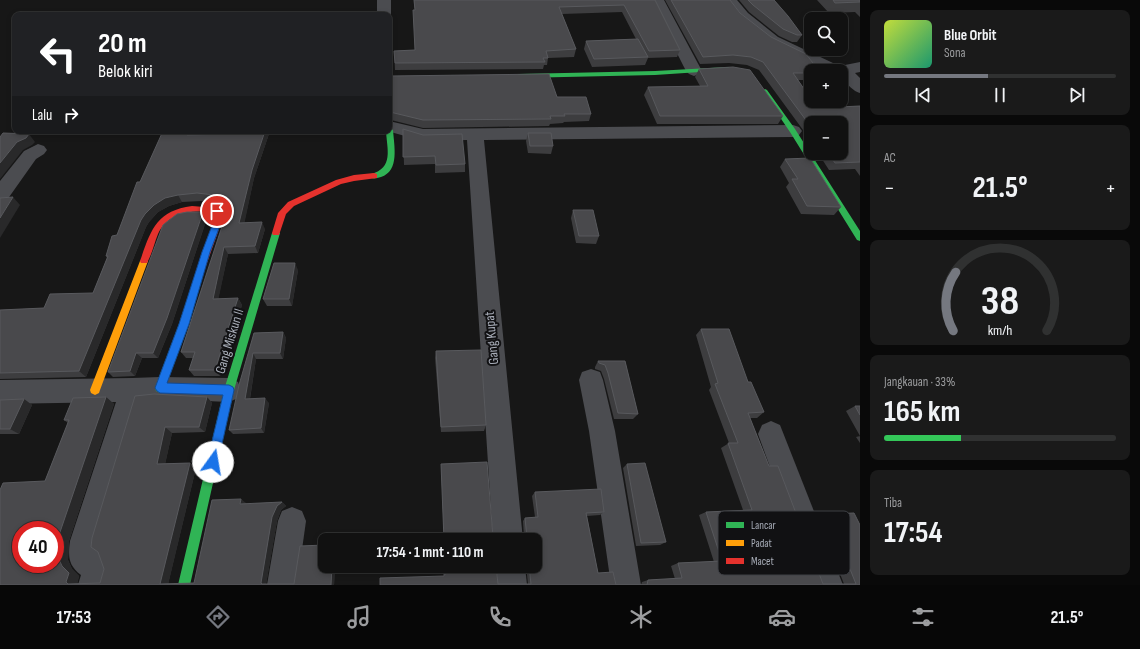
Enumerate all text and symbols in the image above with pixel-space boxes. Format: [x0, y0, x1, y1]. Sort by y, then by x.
map controls [804, 12, 848, 160]
button: search [804, 12, 848, 56]
text: Blue Orbit [944, 26, 996, 45]
text: 20 m [98, 27, 147, 60]
icon: left [32, 28, 84, 80]
text: Sona [944, 45, 966, 61]
text: Belok kiri [98, 61, 153, 82]
button: + [804, 64, 848, 108]
icon: previous [912, 84, 934, 106]
icon: pause [989, 84, 1011, 106]
icon: next [1066, 84, 1088, 106]
icon: right [60, 104, 82, 126]
text: Lalu [32, 106, 52, 125]
button: − [804, 116, 848, 160]
text: AC [884, 150, 896, 166]
text: 21.5° [972, 170, 1028, 206]
text: − [884, 175, 895, 202]
text: + [1105, 175, 1116, 202]
pin [200, 194, 234, 228]
icon: arrive [206, 200, 228, 222]
text: 38 [981, 276, 1019, 325]
street label: Gang Miskun II [212, 307, 247, 376]
street label: Gang Kupat [481, 311, 502, 365]
text: km/h [988, 321, 1012, 338]
text: Jangkauan · 33% [884, 374, 955, 390]
text: 165 km [884, 394, 960, 430]
position arrow [192, 441, 234, 483]
text: Tiba [884, 495, 902, 511]
legend [718, 511, 850, 575]
text: 17:54 [884, 515, 942, 551]
text: Lancar [751, 519, 776, 532]
speed limit sign: 40 [12, 521, 64, 573]
text: Padat [751, 537, 773, 550]
text: 17:54 · 1 mnt · 110 m [377, 543, 483, 562]
text: Macet [751, 555, 775, 568]
icon: directions [204, 603, 232, 631]
icon: music [345, 603, 373, 631]
icon: phone [486, 603, 514, 631]
icon: climate [627, 603, 655, 631]
icon: car [768, 603, 796, 631]
icon: filters [909, 603, 937, 631]
text: 17:53 [57, 607, 91, 628]
text: 21.5° [1050, 607, 1083, 628]

